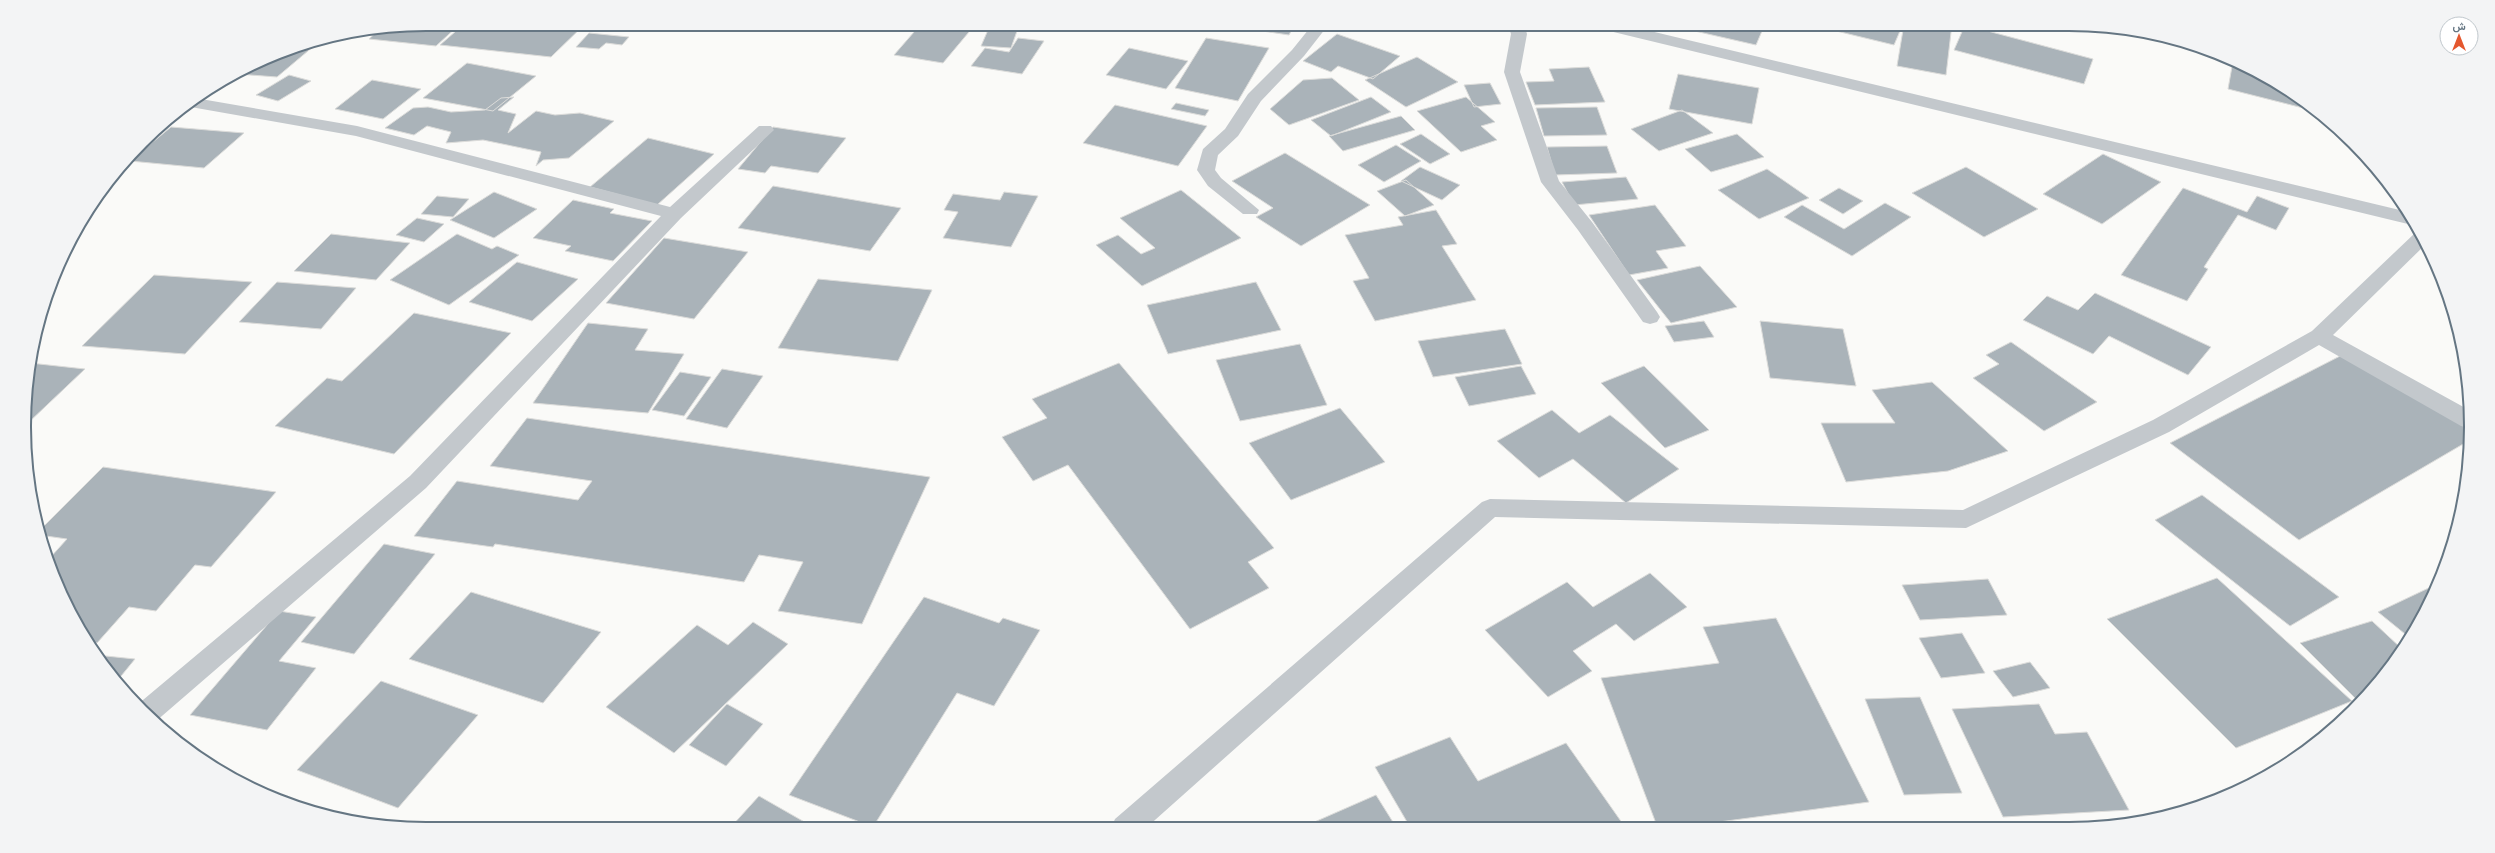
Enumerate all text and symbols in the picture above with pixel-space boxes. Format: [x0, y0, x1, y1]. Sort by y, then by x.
north arrow [2439, 16, 2479, 56]
text: ش [2452, 20, 2466, 34]

